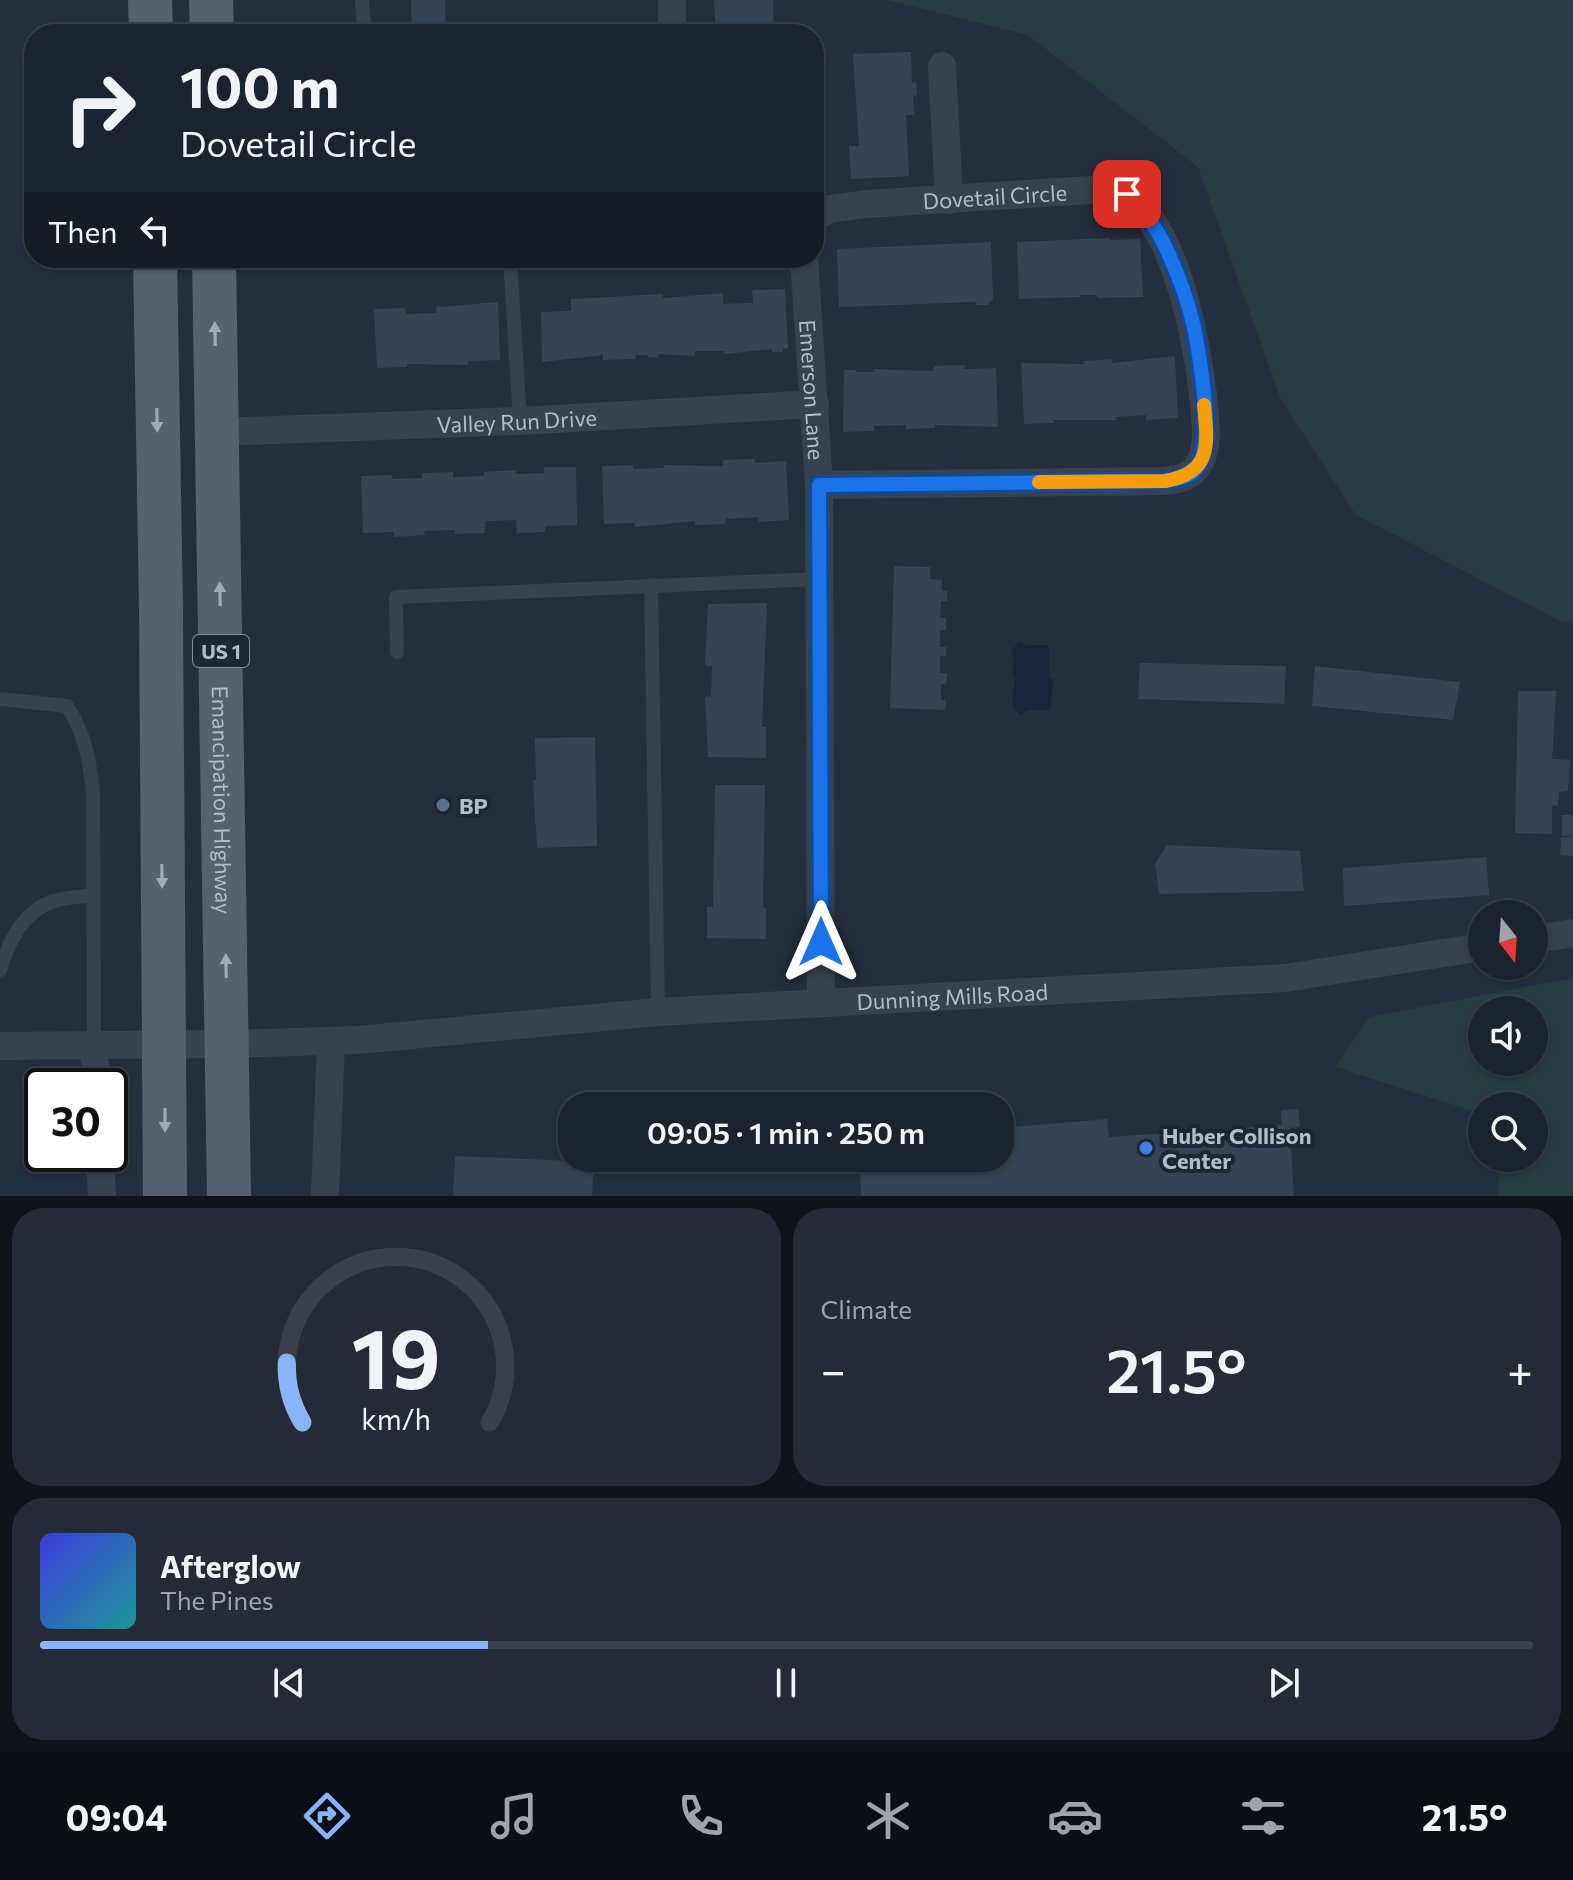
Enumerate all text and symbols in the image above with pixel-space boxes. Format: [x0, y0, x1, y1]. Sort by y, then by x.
text: 100 m [180, 51, 339, 120]
icon: right [48, 56, 152, 160]
text: Dovetail Circle [180, 120, 416, 164]
pin [1093, 160, 1161, 228]
icon: arrive [1105, 172, 1149, 216]
street label: Dovetail Circle [922, 178, 1068, 214]
icon: left [133, 208, 177, 252]
text: Then [48, 212, 117, 249]
street label: Emerson Lane [795, 319, 831, 461]
one-way arrow [209, 321, 222, 346]
street label: Valley Run Drive [436, 403, 598, 438]
one-way arrow [151, 408, 164, 433]
one-way arrow [214, 581, 226, 606]
road number: US 1 [193, 635, 249, 667]
street label: Emancipation Highway [207, 685, 238, 914]
place label: BP [459, 792, 488, 819]
marker: BP [434, 796, 452, 814]
one-way arrow [156, 864, 168, 889]
position arrow [779, 900, 863, 984]
north arrow [1468, 900, 1548, 980]
map controls [1468, 900, 1548, 1172]
one-way arrow [220, 953, 232, 978]
street label: Dunning Mills Road [856, 977, 1049, 1015]
button: sound [1468, 996, 1548, 1076]
speed limit sign: 30 [24, 1068, 128, 1172]
button: search [1468, 1092, 1548, 1172]
one-way arrow [159, 1108, 171, 1133]
text: 09:05 · 1 min · 250 m [647, 1113, 925, 1150]
place label: Huber Collison Center [1162, 1122, 1311, 1174]
marker: Huber Collison Center [1137, 1139, 1155, 1157]
text: Climate [821, 1293, 912, 1324]
text: 19 [352, 1304, 441, 1406]
text: 21.5° [1106, 1332, 1246, 1405]
text: − [821, 1342, 846, 1396]
text: + [1507, 1342, 1533, 1396]
text: km/h [361, 1401, 431, 1436]
text: Afterglow [160, 1547, 301, 1584]
text: The Pines [160, 1584, 274, 1615]
icon: previous [267, 1661, 311, 1705]
icon: pause [764, 1661, 808, 1705]
icon: next [1262, 1661, 1306, 1705]
icon: directions [299, 1788, 355, 1844]
icon: music [486, 1788, 542, 1844]
icon: phone [673, 1788, 729, 1844]
icon: climate [860, 1788, 916, 1844]
icon: car [1047, 1788, 1103, 1844]
icon: filters [1235, 1788, 1291, 1844]
text: 09:04 [66, 1794, 167, 1838]
text: 21.5° [1422, 1794, 1507, 1838]

